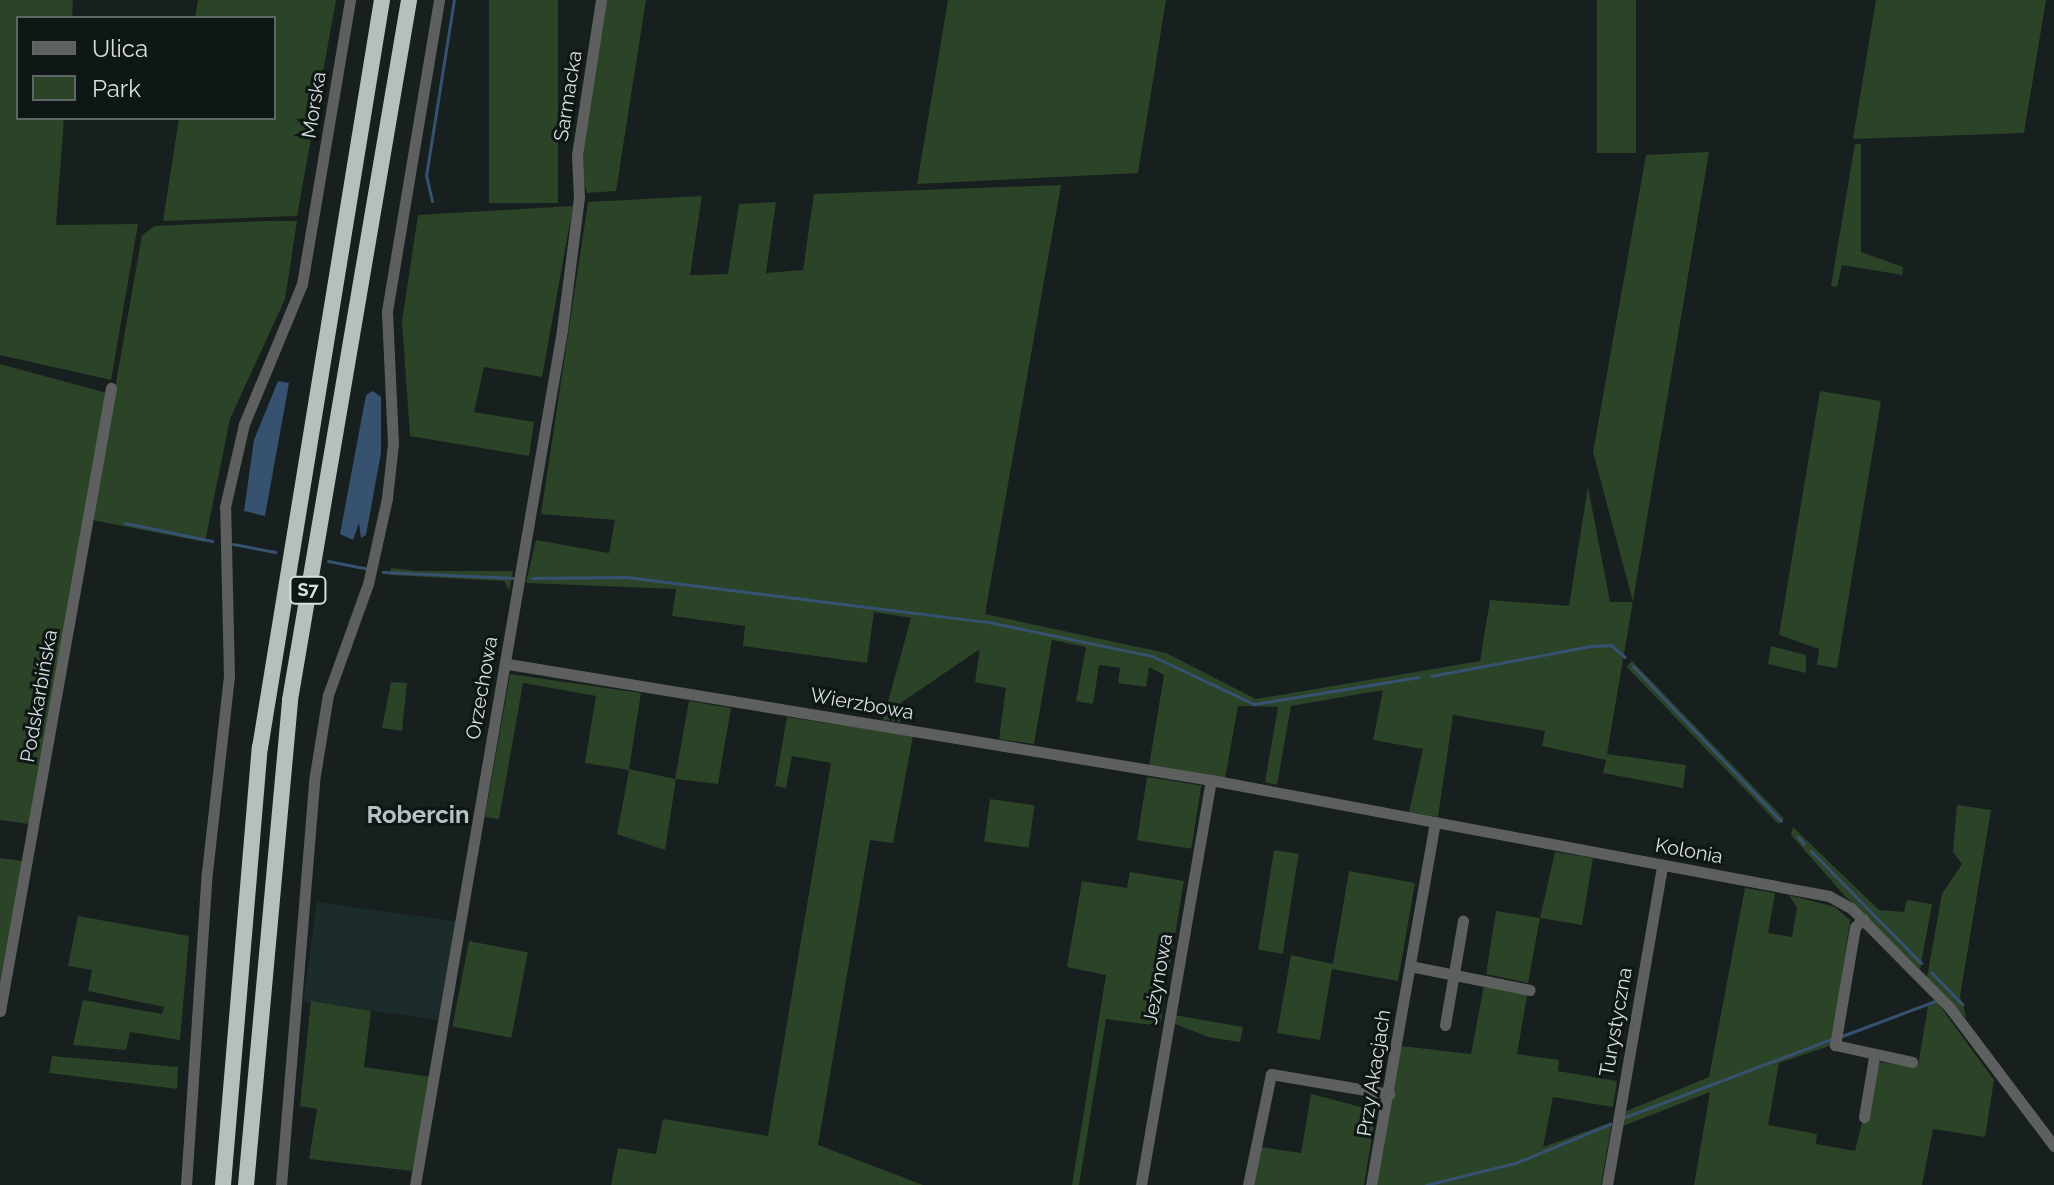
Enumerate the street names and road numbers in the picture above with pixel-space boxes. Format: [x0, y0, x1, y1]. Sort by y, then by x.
street label: Sarmacka [549, 49, 587, 143]
street label: Morska [297, 70, 331, 140]
road number: S7 [288, 576, 328, 604]
street label: Podskarbińska [16, 628, 62, 764]
street label: Orzechowa [461, 635, 503, 741]
street label: Wierzbowa [808, 683, 916, 725]
street label: Kolonia [1653, 833, 1725, 869]
street label: Jeżynowa [1138, 932, 1178, 1026]
street label: Turystyczna [1595, 966, 1637, 1078]
street label: Przy Akacjach [1352, 1007, 1396, 1139]

